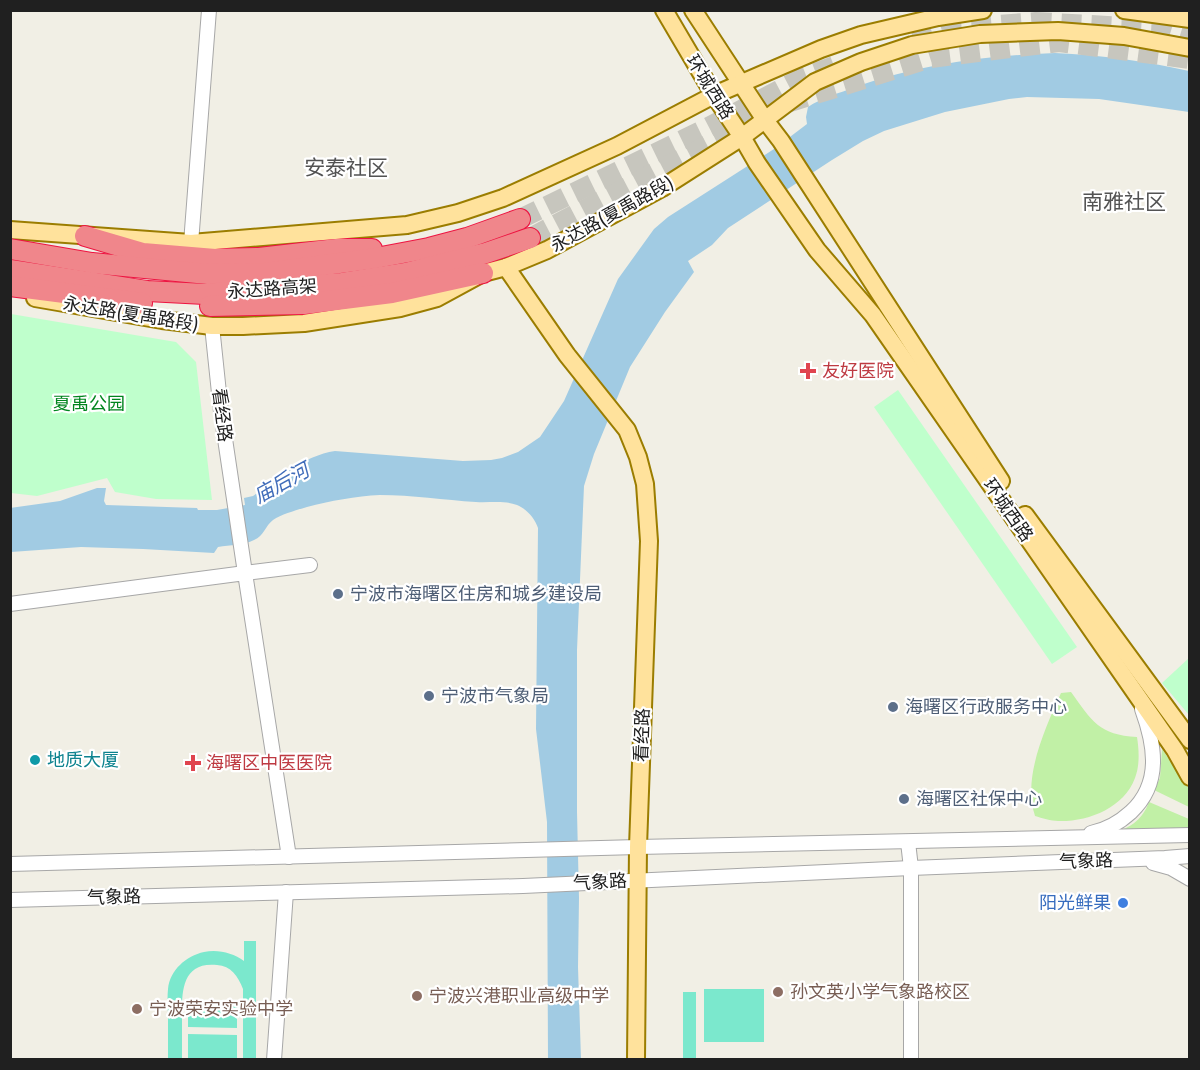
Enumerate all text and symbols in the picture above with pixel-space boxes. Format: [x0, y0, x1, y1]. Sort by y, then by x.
street label: 环城西路 [680, 50, 740, 124]
district label: 安泰社区 [304, 153, 388, 183]
street label: 永达路(夏禹路段) [546, 169, 678, 259]
district label: 南雅社区 [1082, 187, 1166, 217]
street label: 永达路高架 [226, 273, 318, 305]
street label: 永达路(夏禹路段) [61, 290, 201, 338]
place label: 友好医院 [822, 358, 894, 384]
marker: 友好医院 [799, 362, 817, 380]
street label: 看经路 [206, 387, 238, 443]
park label: 夏禹公园 [53, 391, 125, 417]
water label: 庙后河 [248, 454, 318, 511]
street label: 环城西路 [977, 473, 1039, 547]
place label: 宁波市海曙区住房和城乡建设局 [350, 581, 602, 607]
marker: 宁波市海曙区住房和城乡建设局 [331, 587, 345, 601]
place label: 宁波市气象局 [441, 683, 549, 709]
marker: 宁波市气象局 [422, 689, 436, 703]
place label: 海曙区行政服务中心 [905, 694, 1067, 720]
marker: 海曙区行政服务中心 [886, 700, 900, 714]
street label: 看经路 [628, 708, 656, 762]
place label: 地质大厦 [47, 747, 119, 773]
place label: 海曙区中医医院 [206, 750, 332, 776]
marker: 地质大厦 [28, 753, 42, 767]
marker: 海曙区中医医院 [184, 754, 202, 772]
place label: 海曙区社保中心 [916, 786, 1042, 812]
marker: 海曙区社保中心 [897, 792, 911, 806]
street label: 气象路 [1059, 847, 1113, 875]
street label: 气象路 [572, 868, 628, 896]
street label: 气象路 [87, 883, 141, 911]
place label: 阳光鲜果 [1039, 890, 1111, 916]
marker: 阳光鲜果 [1116, 896, 1130, 910]
place label: 孙文英小学气象路校区 [790, 979, 970, 1005]
place label: 宁波兴港职业高级中学 [429, 983, 609, 1009]
marker: 孙文英小学气象路校区 [771, 985, 785, 999]
marker: 宁波兴港职业高级中学 [410, 989, 424, 1003]
place label: 宁波荣安实验中学 [149, 996, 293, 1022]
marker: 宁波荣安实验中学 [130, 1002, 144, 1016]

